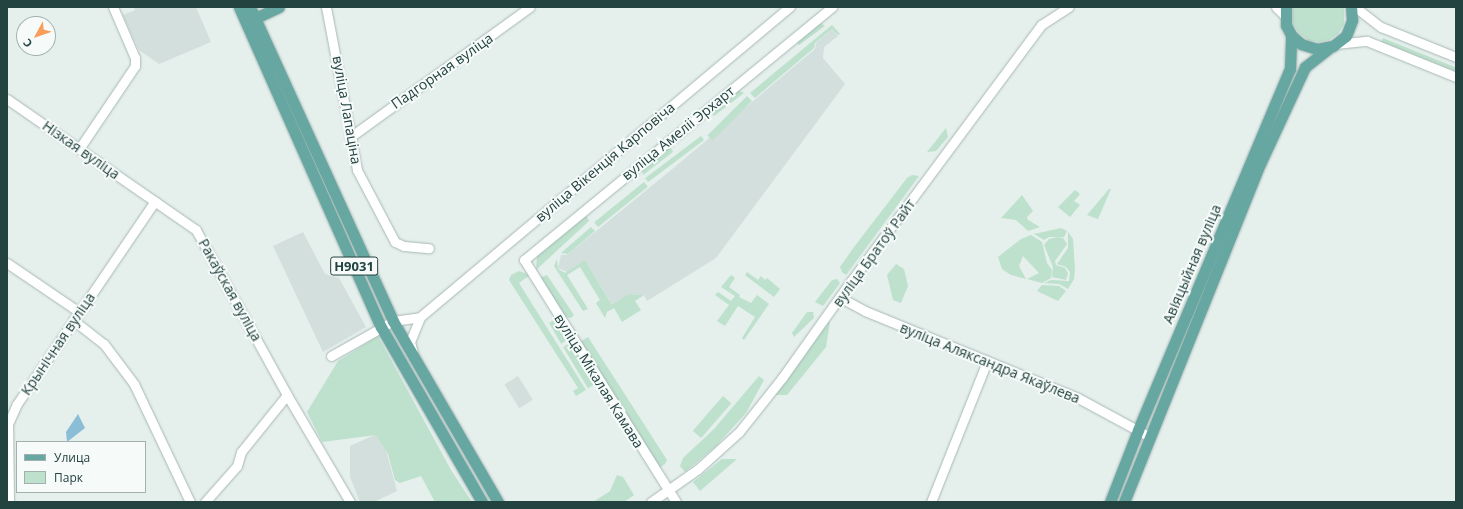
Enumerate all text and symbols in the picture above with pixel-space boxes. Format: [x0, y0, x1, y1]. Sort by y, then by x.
north arrow [16, 16, 56, 56]
street label: Падгорная вуліца [388, 30, 496, 112]
text: С [19, 36, 35, 51]
street label: вуліца Лапаціна [329, 54, 365, 166]
street label: вуліца Амеліі Эрхарт [618, 82, 738, 184]
street label: вуліца Вікенція Карповіча [532, 99, 678, 225]
street label: Нізкая вуліца [39, 117, 123, 183]
street label: вуліца Братоў Райт [829, 196, 919, 310]
street label: Авіяцыйная вуліца [1159, 202, 1225, 326]
street label: Ракаўская вуліца [195, 236, 265, 344]
road number: Н9031 [330, 255, 378, 277]
street label: Крынічная вуліца [18, 290, 98, 398]
street label: вуліца Мікалая Камава [551, 311, 647, 451]
street label: вуліца Аляксандра Якаўлева [898, 319, 1082, 407]
legend [16, 441, 146, 493]
text: Улица [54, 449, 90, 466]
text: Парк [54, 469, 83, 486]

